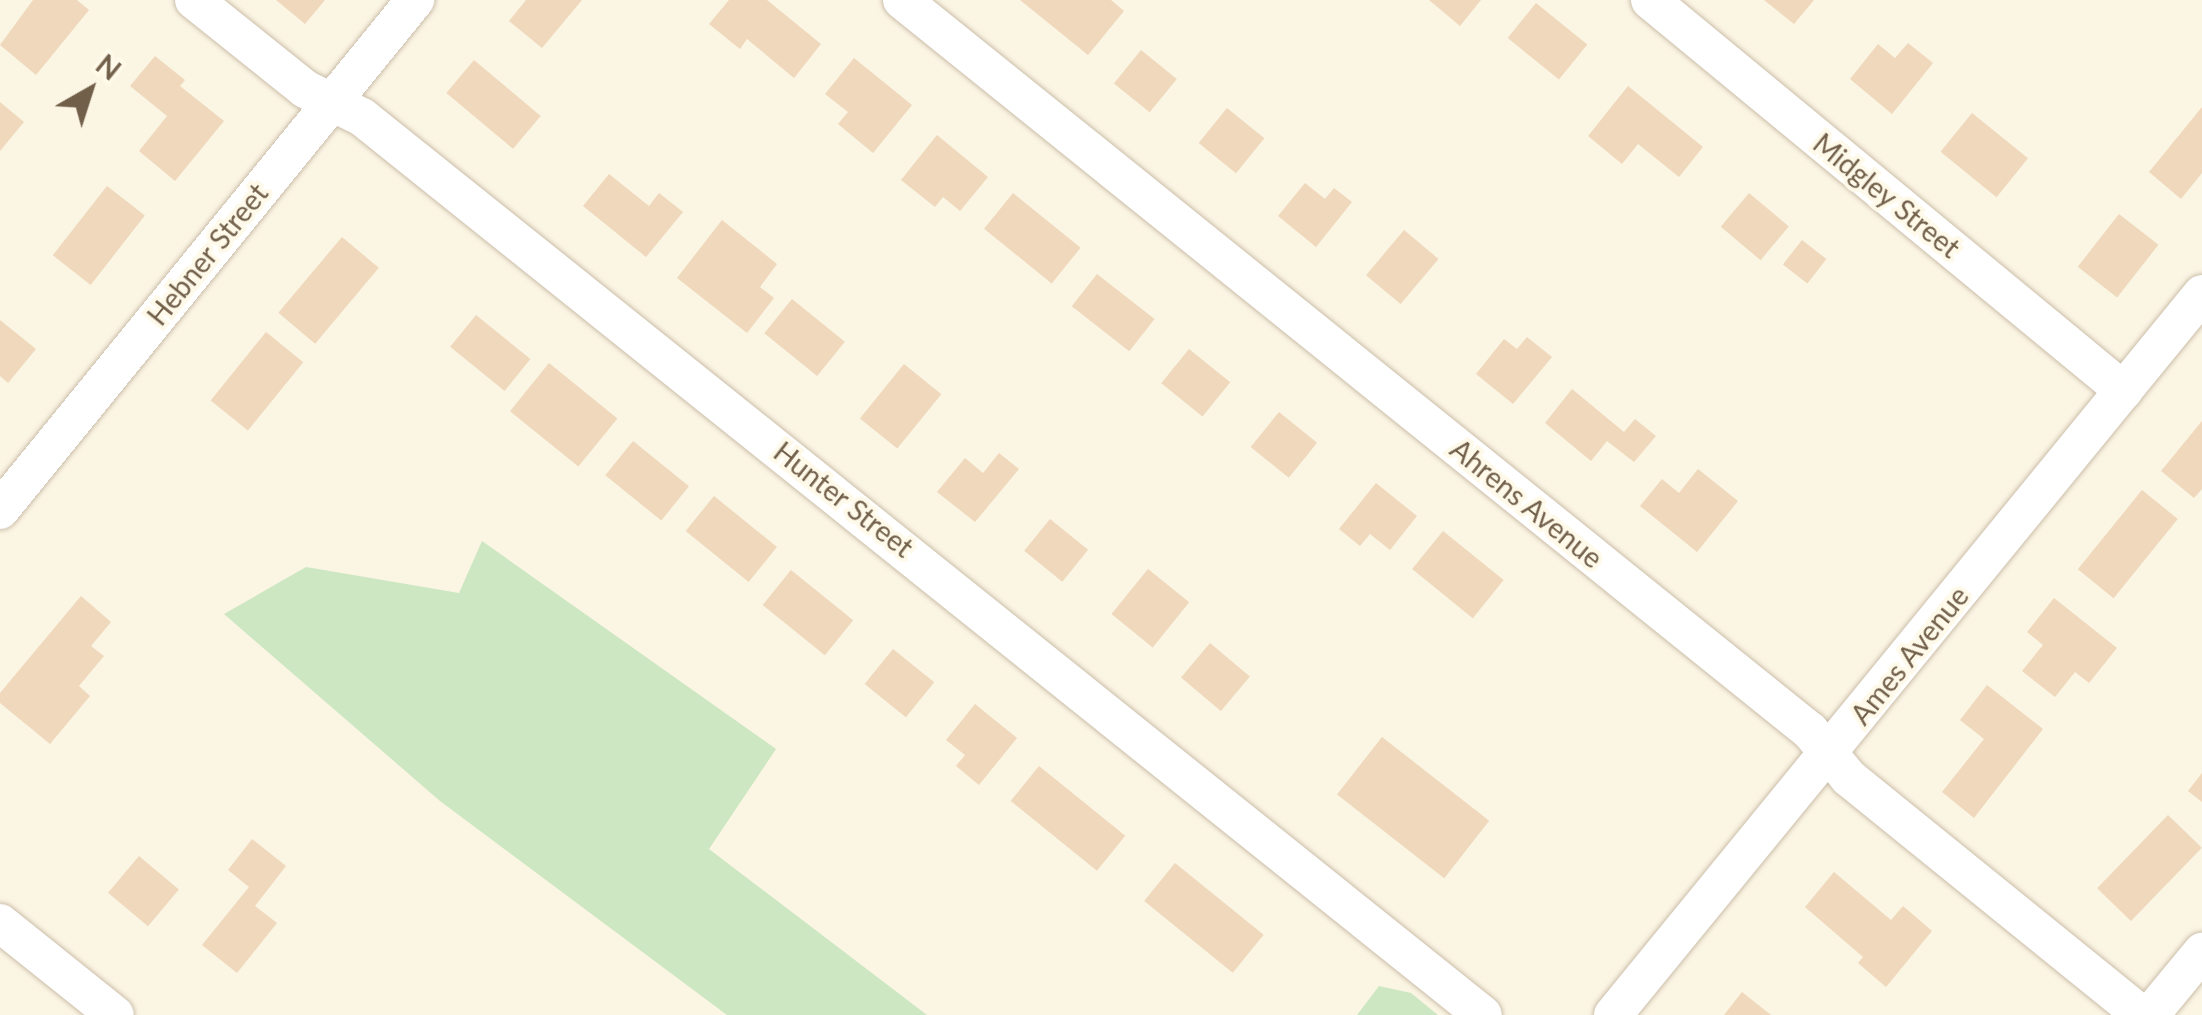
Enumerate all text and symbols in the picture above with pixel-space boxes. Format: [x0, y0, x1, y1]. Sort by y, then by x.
north arrow [40, 40, 140, 140]
text: N [90, 47, 128, 87]
street label: Midgley Street [1807, 126, 1967, 264]
street label: Hebner Street [140, 176, 274, 332]
street label: Ahrens Avenue [1444, 431, 1610, 575]
street label: Hunter Street [767, 434, 921, 564]
street label: Ames Avenue [1843, 579, 1975, 731]

